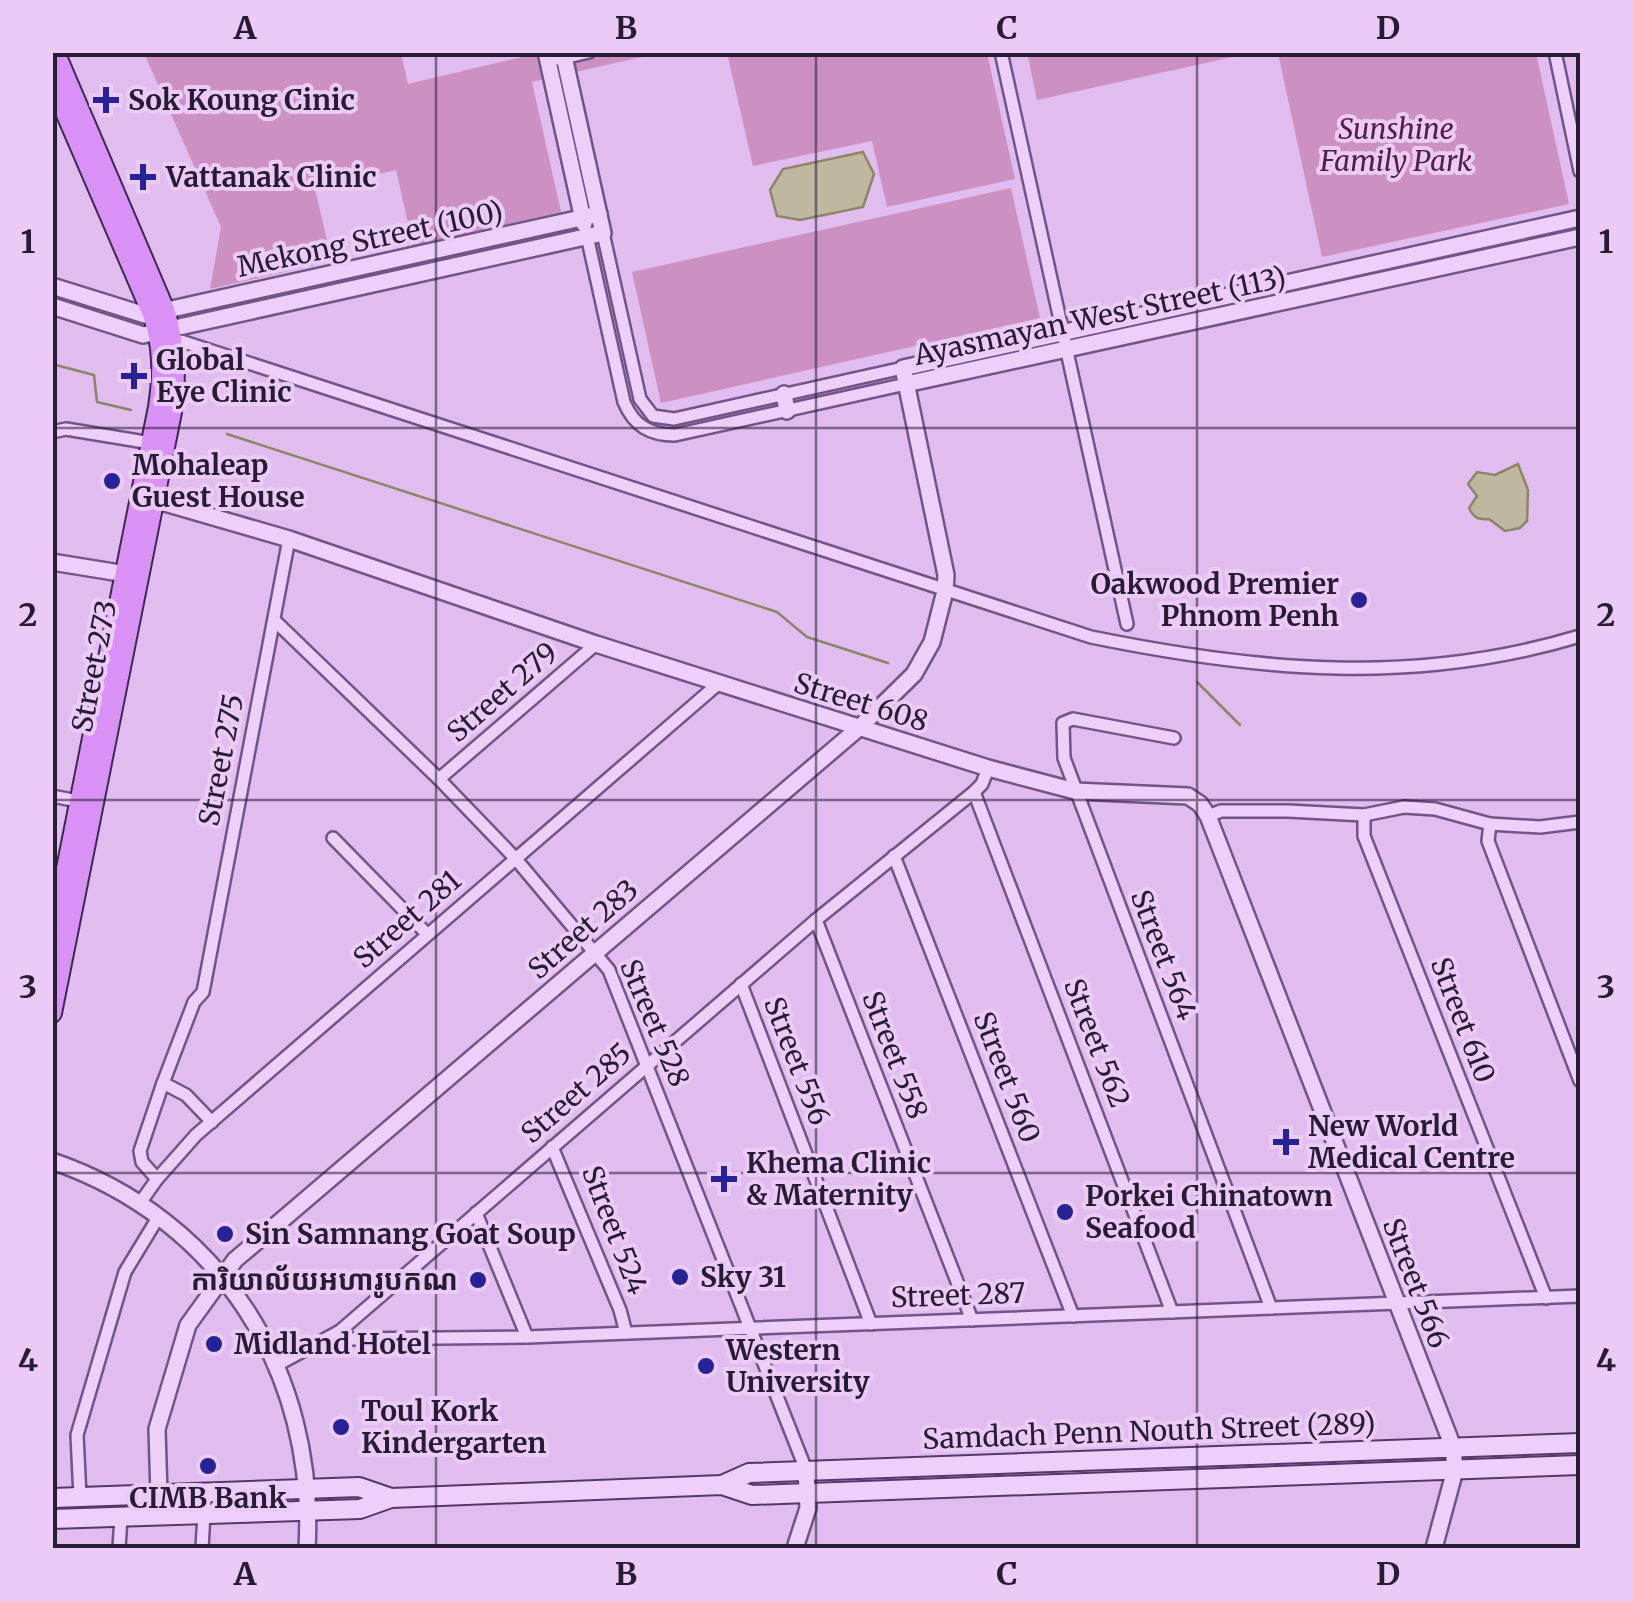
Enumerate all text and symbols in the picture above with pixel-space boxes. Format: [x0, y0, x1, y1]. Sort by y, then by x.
text: A [233, 8, 258, 48]
text: B [615, 8, 637, 48]
text: C [996, 8, 1018, 48]
text: D [1376, 8, 1400, 48]
place label: Sok Koung Cinic [128, 82, 355, 118]
marker: Sok Koung Cinic [93, 87, 119, 113]
park label: Sunshine Family Park [1319, 111, 1472, 179]
place label: Vattanak Clinic [165, 159, 376, 195]
marker: Vattanak Clinic [130, 164, 156, 190]
street label: Mekong Street (100) [234, 193, 506, 285]
text: 1 [21, 222, 36, 262]
text: 1 [1599, 222, 1614, 262]
street label: Ayasmayan West Street (113) [910, 259, 1289, 373]
place label: Global Eye Clinic [156, 342, 291, 410]
marker: Global Eye Clinic [121, 363, 147, 389]
place label: Mohaleap Guest House [132, 447, 305, 515]
marker: Mohaleap Guest House [101, 470, 123, 492]
place label: Oakwood Premier Phnom Penh [1090, 566, 1339, 634]
marker: Oakwood Premier Phnom Penh [1348, 589, 1370, 611]
text: 2 [19, 595, 37, 635]
text: 2 [1597, 595, 1615, 635]
street label: Street 273 [64, 597, 124, 735]
street label: Street 279 [439, 634, 565, 750]
street label: Street 608 [790, 665, 932, 739]
street label: Street 275 [191, 691, 251, 829]
street label: Street 281 [346, 862, 468, 976]
street label: Street 283 [520, 871, 646, 987]
street label: Street 564 [1123, 885, 1205, 1025]
street label: Street 610 [1423, 952, 1503, 1088]
street label: Street 528 [612, 954, 698, 1092]
text: 3 [19, 967, 37, 1007]
text: 3 [1597, 967, 1615, 1007]
street label: Street 562 [1056, 974, 1138, 1112]
street label: Street 558 [854, 986, 936, 1124]
street label: Street 556 [756, 992, 838, 1130]
street label: Street 560 [966, 1006, 1048, 1148]
street label: Street 285 [513, 1035, 639, 1151]
place label: New World Medical Centre [1308, 1108, 1515, 1176]
marker: New World Medical Centre [1273, 1129, 1299, 1155]
place label: Khema Clinic & Maternity [746, 1145, 931, 1213]
street label: Street 524 [574, 1161, 656, 1299]
marker: Khema Clinic & Maternity [711, 1166, 737, 1192]
place label: Porkei Chinatown Seafood [1085, 1178, 1333, 1246]
marker: Porkei Chinatown Seafood [1054, 1201, 1076, 1223]
street label: Street 566 [1375, 1213, 1457, 1353]
place label: Sin Samnang Goat Soup [245, 1216, 576, 1252]
marker: Sin Samnang Goat Soup [214, 1223, 236, 1245]
place label: Sky 31 [700, 1259, 786, 1295]
place label: ការិយាល័យអហារូបកណ [191, 1262, 458, 1298]
marker: Sky 31 [669, 1266, 691, 1288]
marker: ការិយាល័យអហារូបកណ [467, 1269, 489, 1291]
street label: Street 287 [890, 1275, 1026, 1315]
place label: Midland Hotel [234, 1326, 431, 1362]
place label: Western University [725, 1332, 870, 1400]
marker: Midland Hotel [203, 1333, 225, 1355]
text: 4 [18, 1340, 38, 1380]
text: 4 [1596, 1340, 1616, 1380]
marker: Western University [695, 1355, 717, 1377]
place label: Toul Kork Kindergarten [361, 1393, 546, 1461]
street label: Samdach Penn Nouth Street (289) [922, 1405, 1376, 1457]
marker: Toul Kork Kindergarten [330, 1416, 352, 1438]
marker: CIMB Bank [197, 1455, 219, 1477]
place label: CIMB Bank [129, 1480, 287, 1516]
text: A [233, 1554, 258, 1594]
text: B [615, 1554, 637, 1594]
text: C [996, 1554, 1018, 1594]
text: D [1376, 1554, 1400, 1594]

